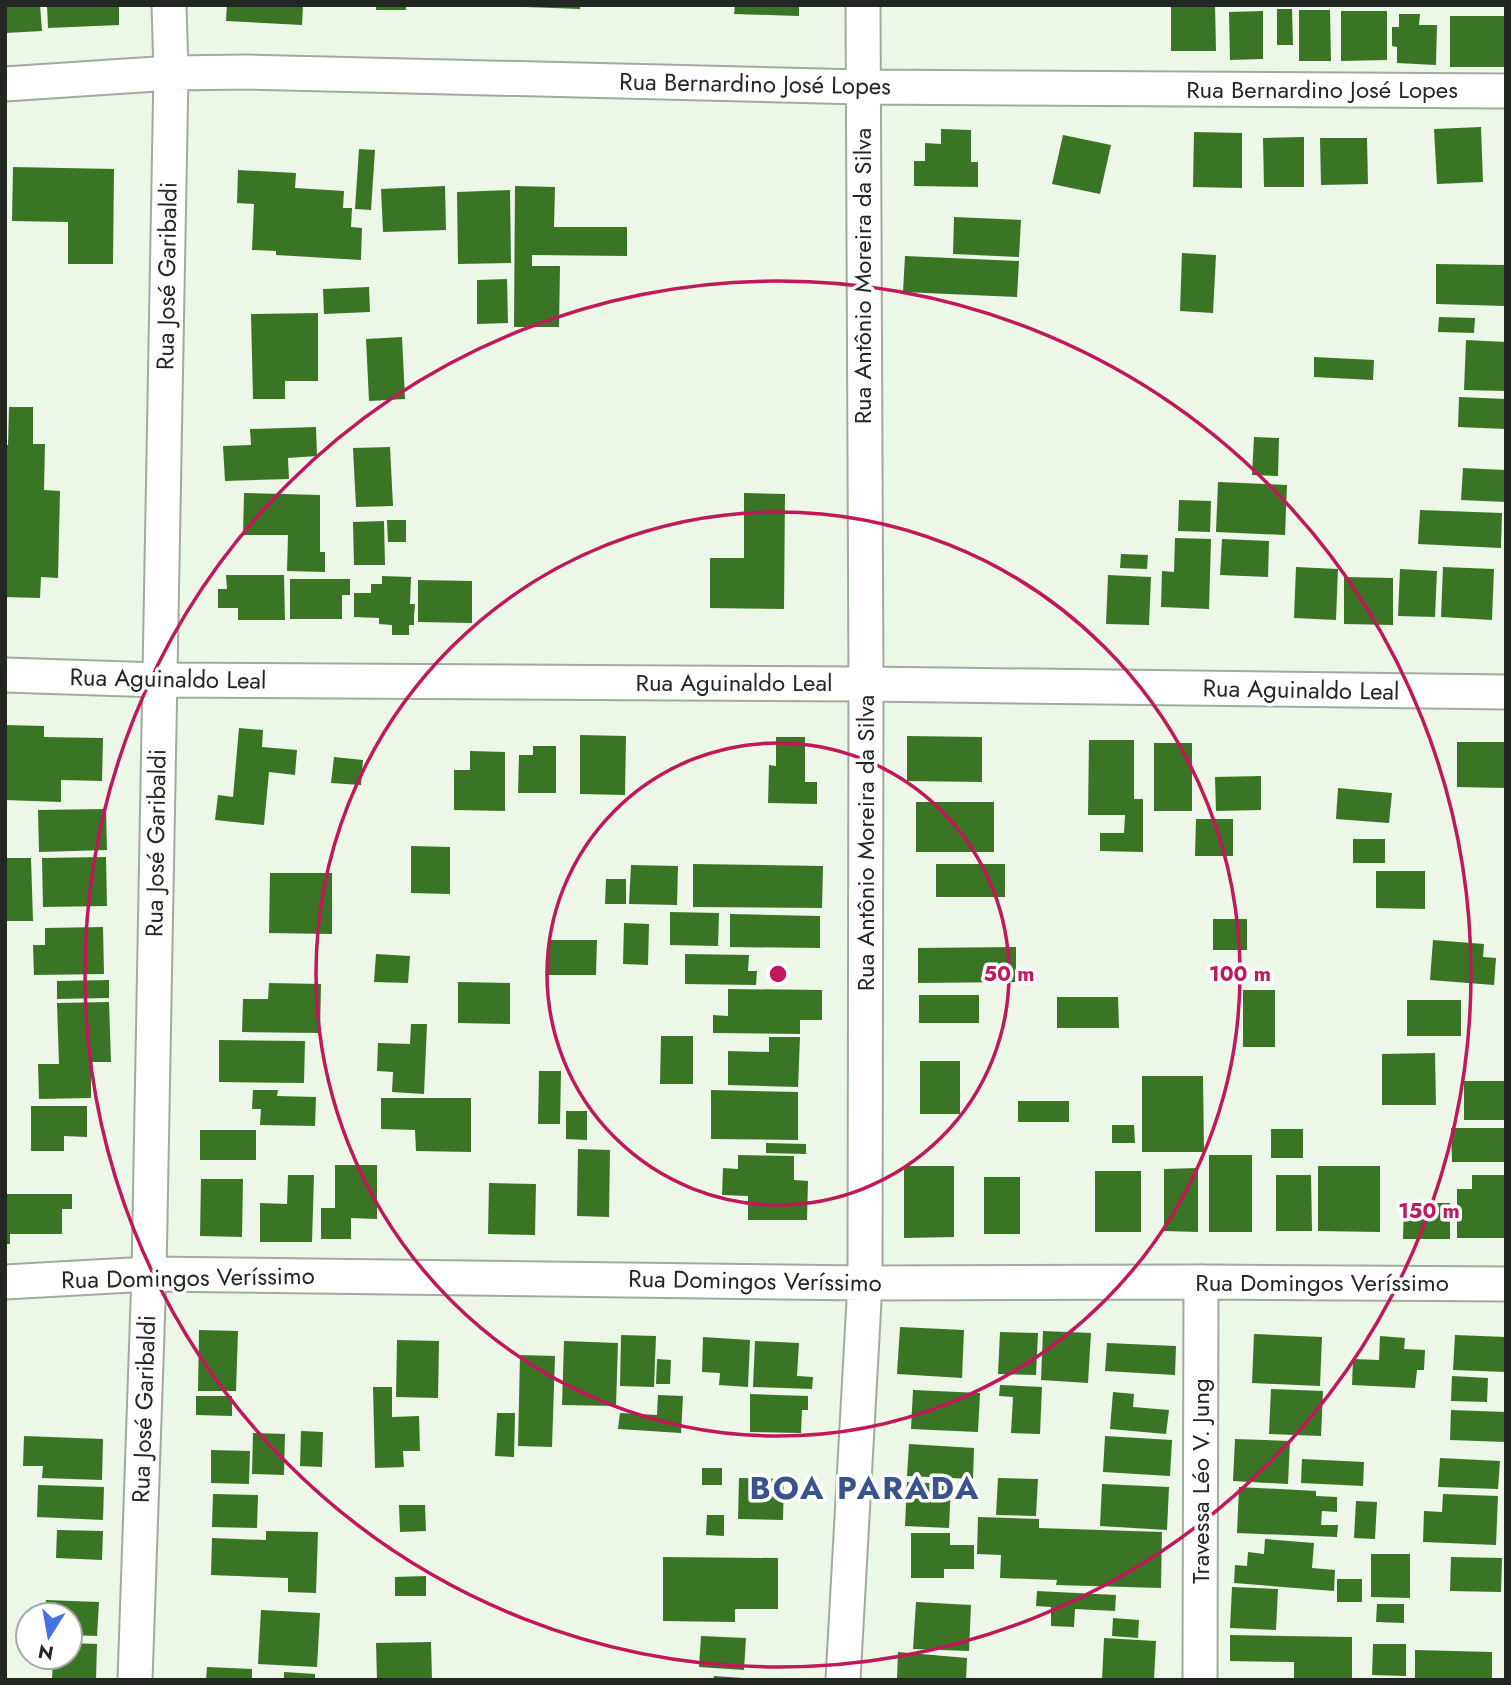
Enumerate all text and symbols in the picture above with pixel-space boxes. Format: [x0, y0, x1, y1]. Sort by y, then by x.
street label: Rua Bernardino José Lopes [619, 64, 891, 103]
street label: Rua Bernardino José Lopes [1186, 72, 1458, 107]
street label: Rua Antônio Moreira da Silva [845, 128, 880, 424]
street label: Rua José Garibaldi [147, 182, 186, 370]
street label: Rua Aguinaldo Leal [69, 659, 267, 698]
street label: Rua Aguinaldo Leal [635, 665, 833, 700]
street label: Rua Aguinaldo Leal [1202, 670, 1400, 709]
street label: Rua Antônio Moreira da Silva [848, 695, 883, 991]
street label: Rua José Garibaldi [136, 749, 175, 937]
text: 50 m [984, 959, 1034, 989]
text: 100 m [1209, 959, 1271, 989]
centre of rings [766, 962, 790, 986]
text: 150 m [1398, 1196, 1460, 1226]
street label: Rua Domingos Veríssimo [61, 1258, 315, 1297]
street label: Rua Domingos Veríssimo [628, 1261, 882, 1300]
street label: Rua Domingos Veríssimo [1195, 1265, 1449, 1300]
street label: Rua José Garibaldi [123, 1314, 164, 1504]
street label: Travessa Léo V. Jung [1183, 1378, 1218, 1584]
district label: BOA PARADA [749, 1465, 981, 1511]
north arrow [14, 1601, 84, 1671]
text: N [36, 1638, 56, 1667]

